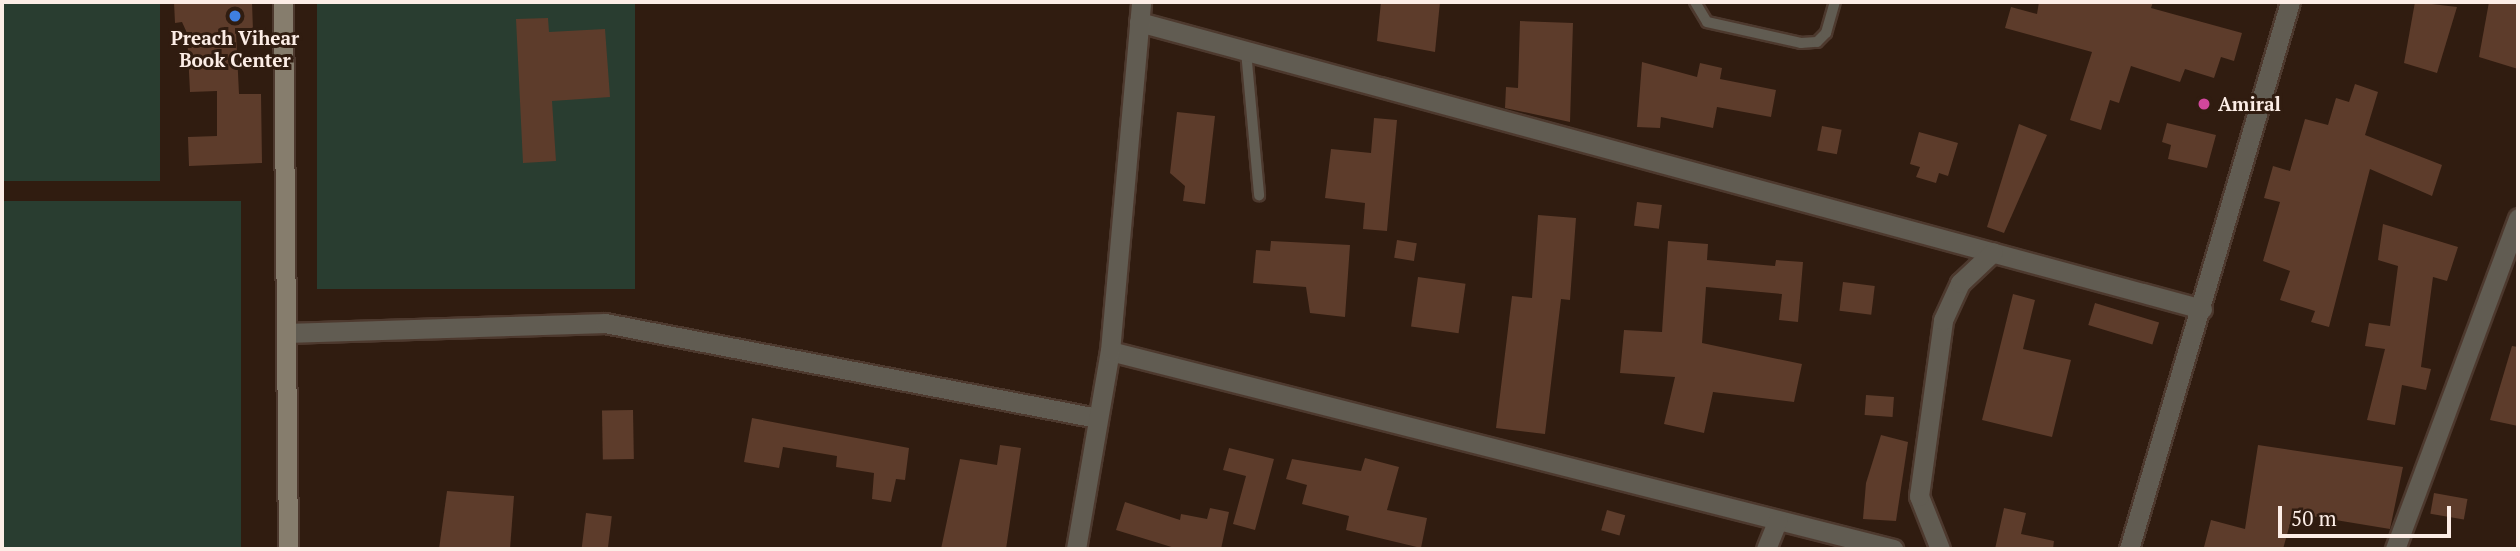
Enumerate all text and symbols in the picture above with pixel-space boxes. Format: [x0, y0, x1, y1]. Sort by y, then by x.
marker: Preach Vihear Book Center [227, 8, 243, 24]
place label: Preach Vihear Book Center [171, 27, 299, 71]
place label: Amiral [2218, 93, 2281, 115]
marker: Amiral [2196, 96, 2212, 112]
scale bar [2282, 491, 2455, 536]
text: 50 m [2291, 504, 2337, 532]

